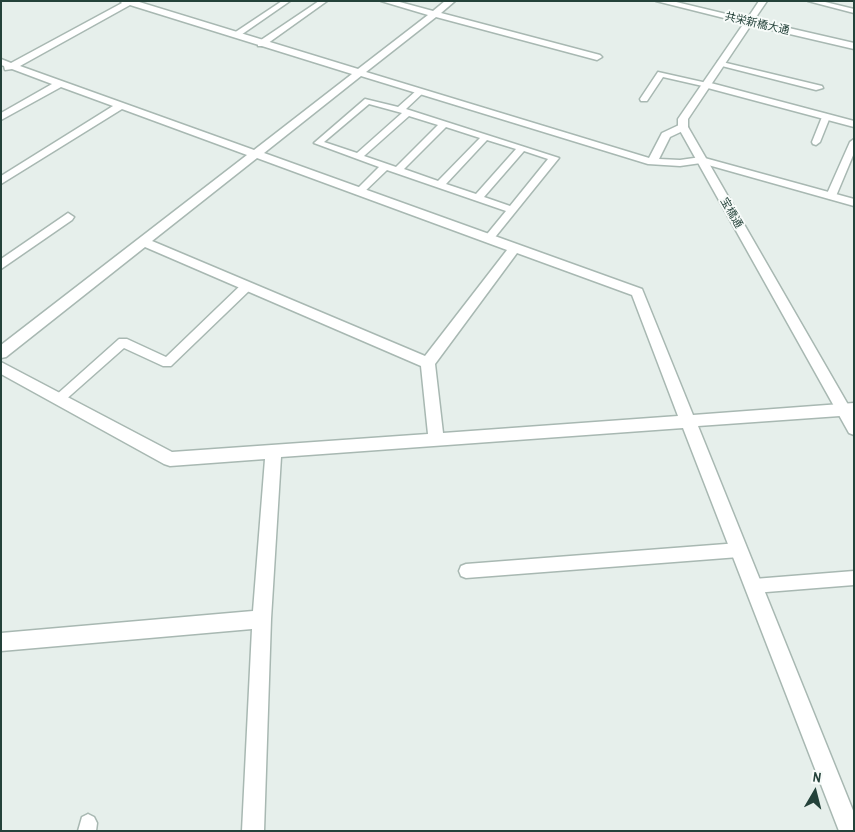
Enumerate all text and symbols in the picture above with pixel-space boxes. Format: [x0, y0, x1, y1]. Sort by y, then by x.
street label: 共栄新橋大通 [723, 10, 791, 38]
street label: 宝橋通 [717, 195, 745, 231]
north arrow [790, 767, 840, 817]
text: N [812, 768, 822, 787]

